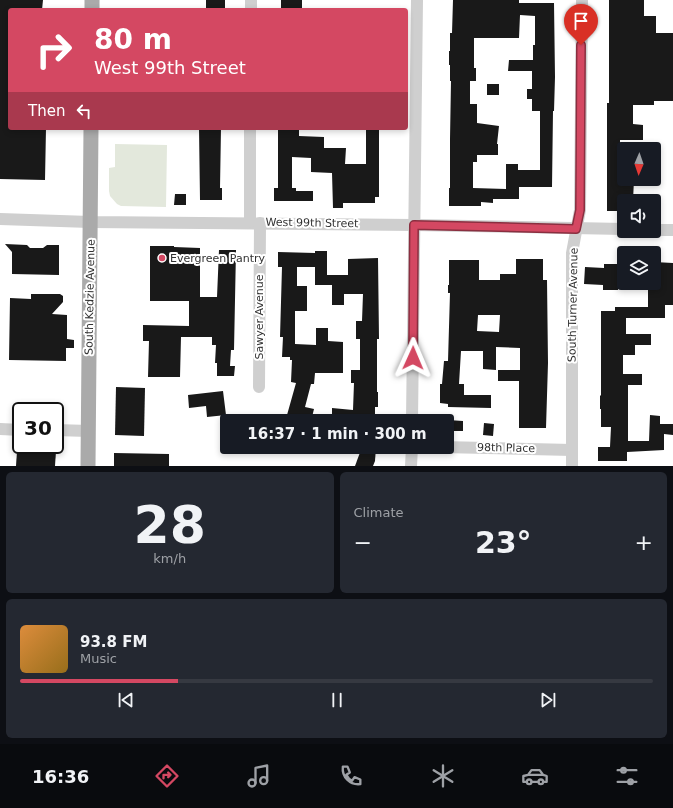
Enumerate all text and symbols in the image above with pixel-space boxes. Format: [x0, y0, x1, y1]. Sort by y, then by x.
pin [564, 4, 598, 45]
icon: arrive [570, 10, 592, 32]
text: 80 m [94, 23, 172, 56]
icon: right [28, 24, 80, 76]
text: West 99th Street [94, 57, 246, 78]
icon: left [73, 100, 95, 122]
text: Then [28, 102, 65, 120]
north arrow [617, 142, 661, 186]
map controls [617, 142, 661, 290]
button: sound [617, 194, 661, 238]
street label: West 99th Street [266, 216, 359, 230]
street label: South Kedzie Avenue [82, 239, 98, 355]
button: layers [617, 246, 661, 290]
street label: South Turner Avenue [566, 247, 581, 362]
place label: Evergreen Pantry [170, 252, 266, 265]
marker: Evergreen Pantry [157, 253, 167, 263]
street label: Sawyer Avenue [253, 274, 266, 359]
position arrow [392, 337, 434, 379]
speed limit sign: 30 [12, 402, 64, 454]
text: 16:37 · 1 min · 300 m [247, 425, 427, 443]
street label: 98th Place [477, 441, 535, 455]
text: 28 [134, 495, 206, 555]
text: Climate [354, 505, 404, 520]
text: 23° [475, 525, 532, 560]
text: − [354, 530, 372, 555]
text: + [635, 530, 653, 555]
text: km/h [153, 551, 186, 566]
text: 93.8 FM [80, 633, 147, 651]
text: Music [80, 651, 117, 666]
icon: previous [115, 689, 137, 711]
icon: pause [326, 689, 348, 711]
icon: next [537, 689, 559, 711]
icon: directions [153, 762, 181, 790]
icon: music [245, 762, 273, 790]
icon: phone [337, 762, 365, 790]
icon: climate [429, 762, 457, 790]
icon: car [521, 762, 549, 790]
icon: filters [613, 762, 641, 790]
text: 16:36 [32, 766, 89, 787]

